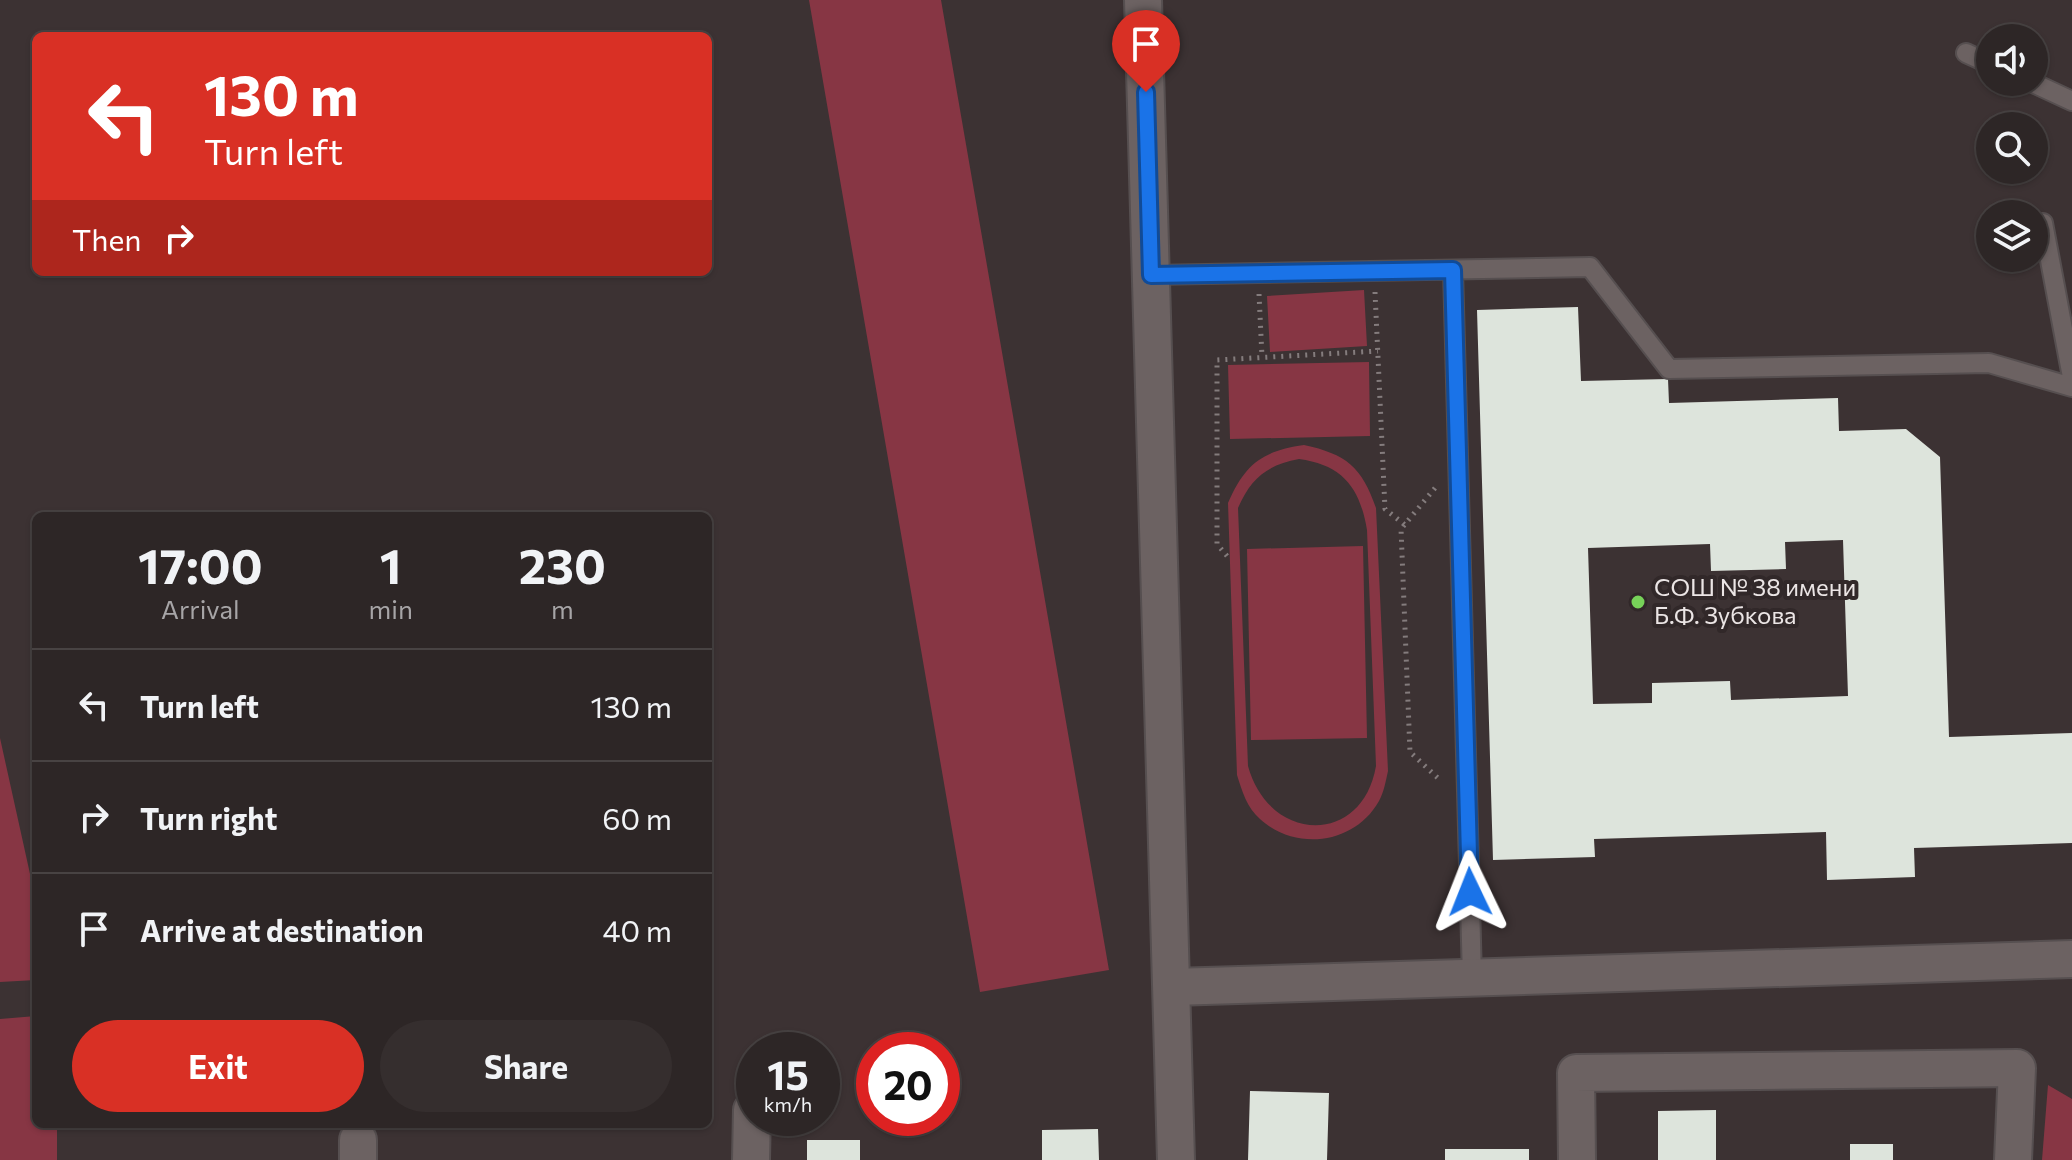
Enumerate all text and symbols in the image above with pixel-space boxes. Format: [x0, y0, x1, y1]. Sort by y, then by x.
pin [1112, 10, 1180, 92]
icon: arrive [1124, 22, 1168, 66]
map controls [1976, 24, 2048, 272]
button: sound [1976, 24, 2048, 96]
text: 130 m [204, 59, 359, 128]
icon: left [72, 64, 176, 168]
button: search [1976, 112, 2048, 184]
text: Turn left [204, 128, 343, 172]
button: layers [1976, 200, 2048, 272]
icon: right [157, 216, 201, 260]
text: Then [72, 220, 141, 257]
text: 17:00 [138, 535, 263, 594]
text: 1 [380, 535, 402, 594]
text: 230 [519, 535, 606, 594]
place label: СОШ № 38 имени Б.Ф. Зубкова [1654, 572, 1856, 629]
text: Arrival [161, 593, 240, 624]
text: min [369, 593, 413, 624]
text: m [551, 593, 574, 624]
marker: СОШ № 38 имени Б.Ф. Зубкова [1629, 593, 1647, 611]
icon: left [72, 683, 116, 727]
text: Turn left [140, 687, 259, 724]
text: 130 m [591, 687, 672, 724]
icon: right [72, 795, 116, 839]
text: Turn right [140, 799, 277, 836]
text: 60 m [602, 799, 672, 836]
position arrow [1428, 850, 1512, 934]
icon: arrive [72, 907, 116, 951]
text: Arrive at destination [140, 911, 424, 948]
text: 40 m [603, 911, 672, 948]
button: Exit [72, 1020, 364, 1112]
button: Share [380, 1020, 672, 1112]
speed limit sign: 20 [856, 1032, 960, 1136]
text: 15 [767, 1049, 809, 1098]
text: km/h [764, 1092, 812, 1116]

